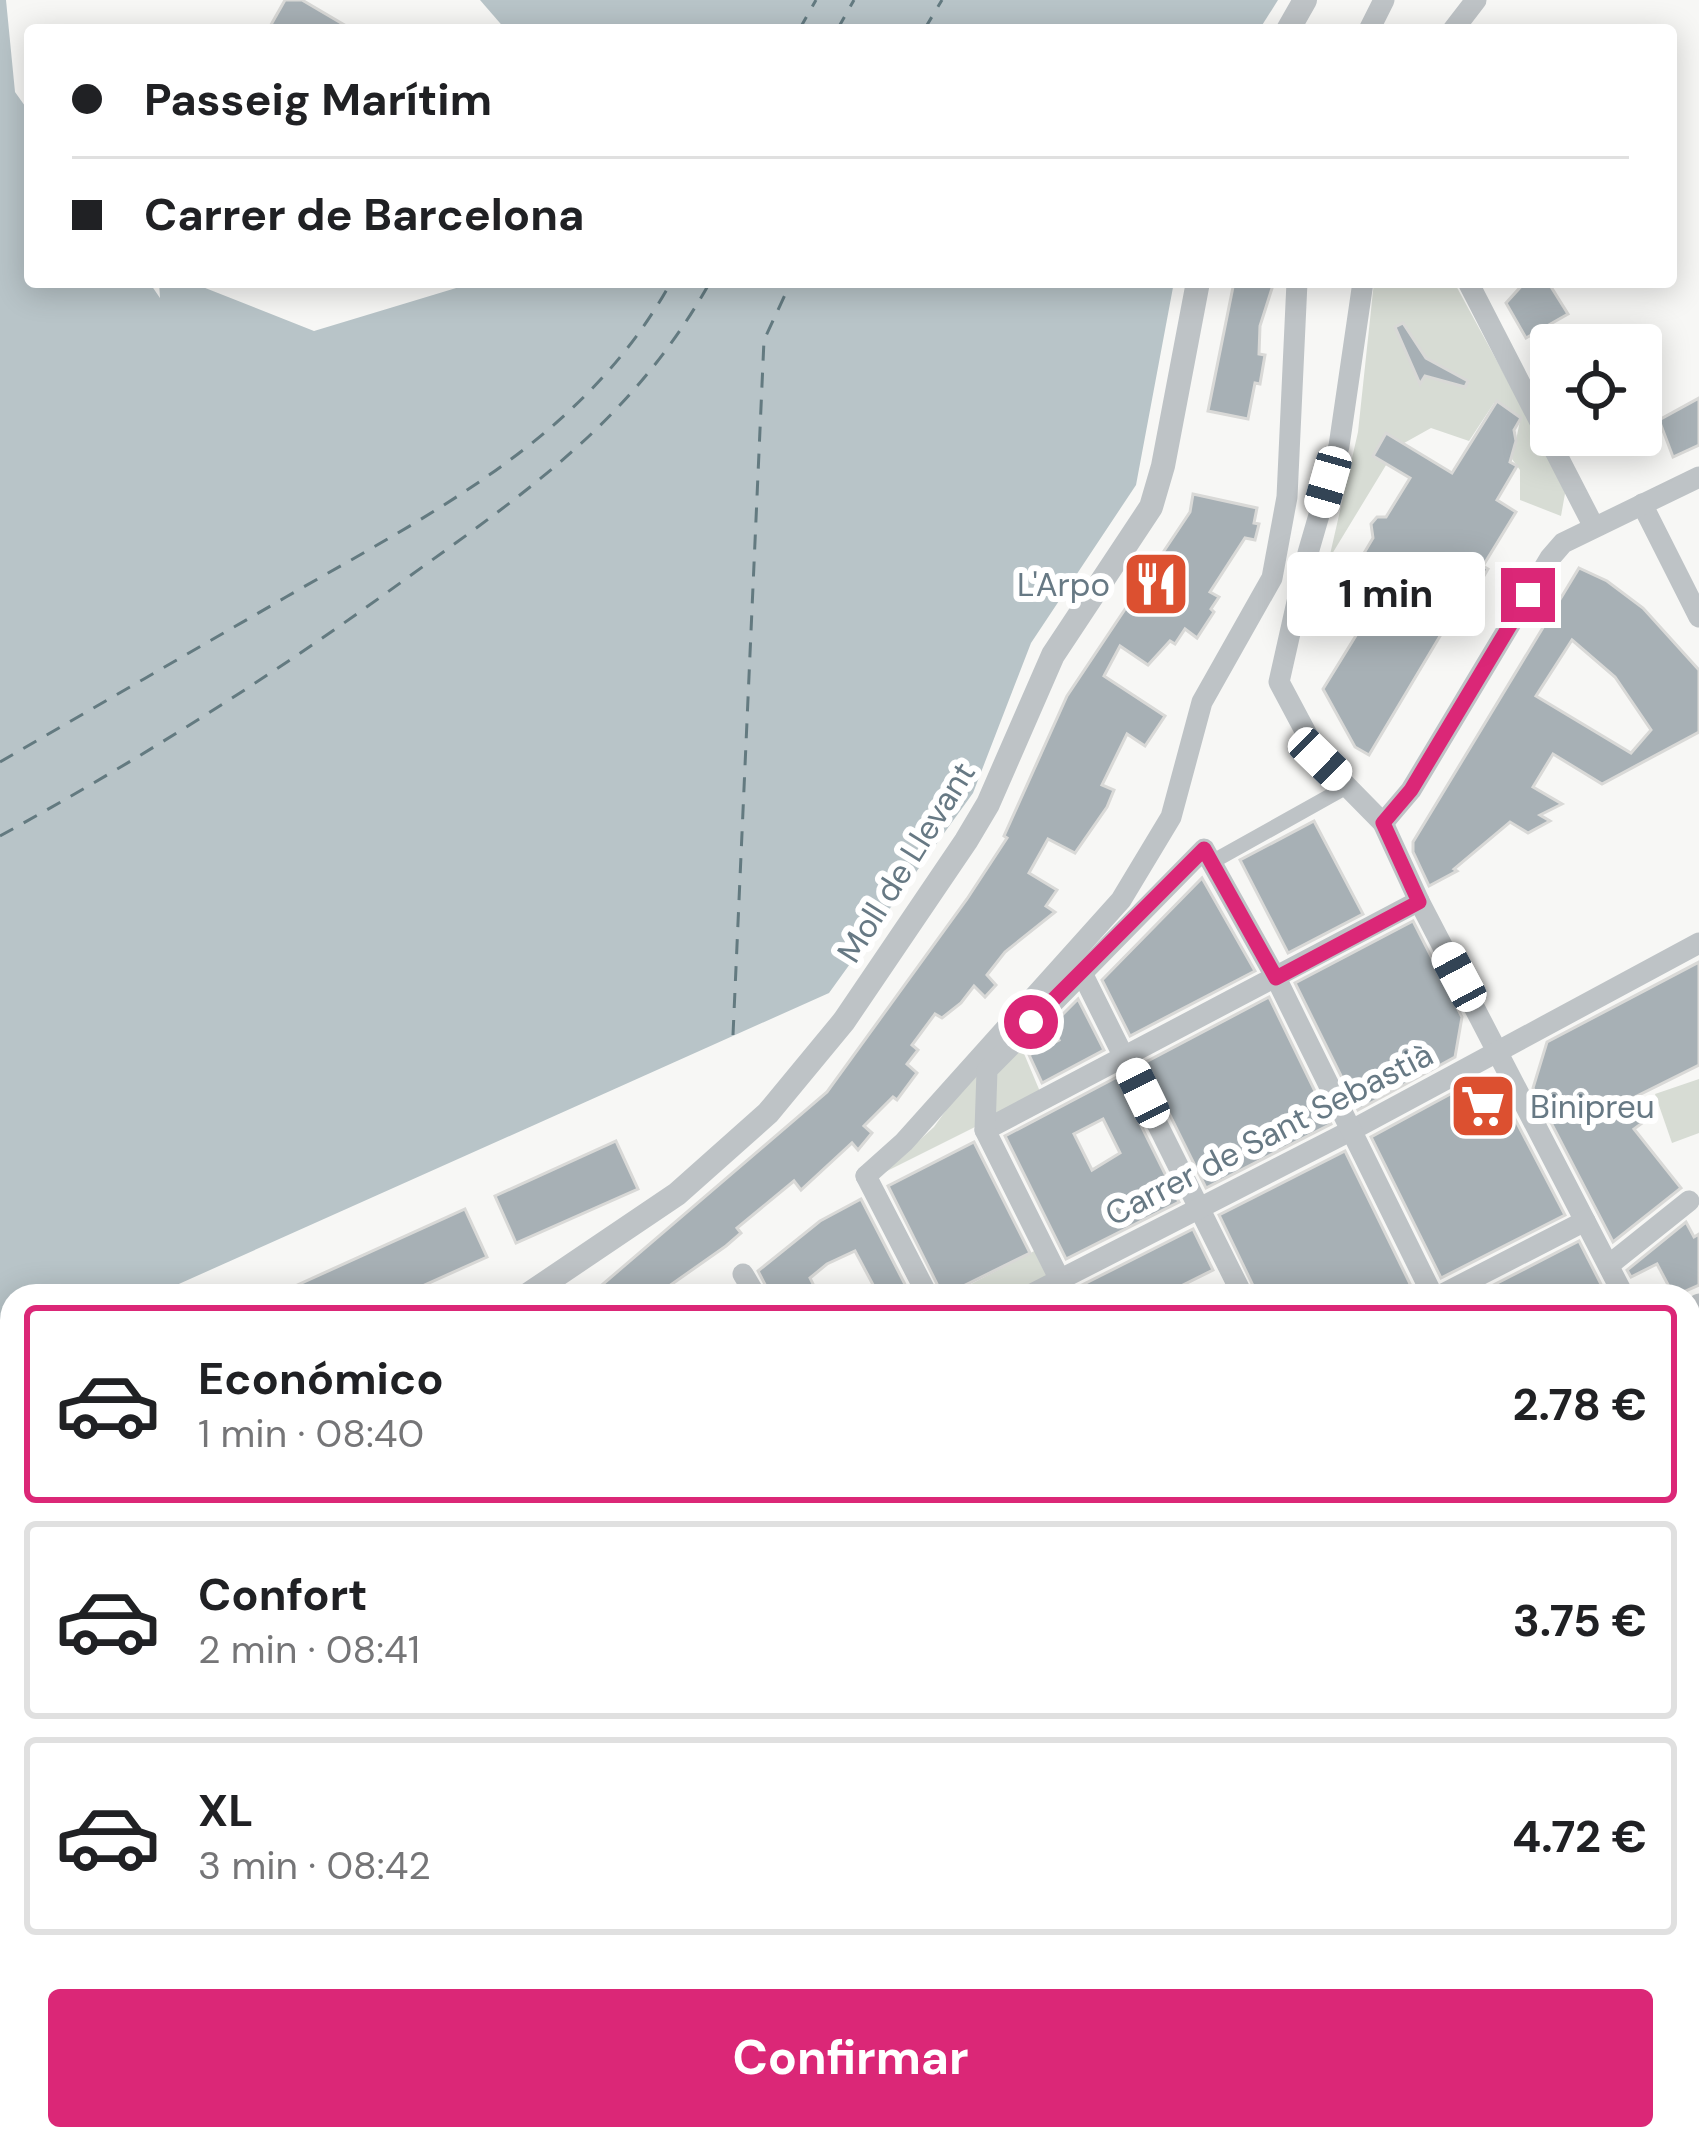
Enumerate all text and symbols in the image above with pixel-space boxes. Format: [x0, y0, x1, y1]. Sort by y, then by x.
text: Passeig Marítim [144, 70, 492, 129]
text: Carrer de Barcelona [144, 185, 584, 244]
map controls [1530, 324, 1662, 456]
button: locate [1530, 324, 1662, 456]
car [1301, 442, 1355, 522]
restaurant icon: L'Arpo [1121, 549, 1191, 619]
callout: 1 min [1288, 553, 1486, 637]
place label: L'Arpo [1017, 563, 1110, 606]
text: 1 min [1339, 568, 1433, 619]
route end [1501, 568, 1555, 622]
car [1282, 721, 1358, 797]
street label: Moll de Llevant [827, 754, 985, 970]
car [1426, 937, 1492, 1017]
route start [1004, 995, 1058, 1049]
street label: Carrer de Sant Sebastià [1098, 1033, 1440, 1235]
car [1111, 1053, 1175, 1133]
supermarket icon: Binipreu [1448, 1071, 1518, 1141]
place label: Binipreu [1530, 1085, 1655, 1128]
text: Económico [198, 1349, 444, 1408]
icon: car [54, 1350, 162, 1458]
text: 2.78 € [1513, 1375, 1647, 1434]
text: 1 min · 08:40 [198, 1408, 424, 1459]
text: Confort [198, 1565, 368, 1624]
icon: car [54, 1566, 162, 1674]
text: 3.75 € [1513, 1591, 1647, 1650]
text: 2 min · 08:41 [198, 1624, 420, 1675]
text: XL [198, 1781, 253, 1840]
icon: car [54, 1782, 162, 1890]
text: 4.72 € [1512, 1807, 1647, 1866]
text: 3 min · 08:42 [198, 1840, 431, 1891]
button: Confirmar [48, 1989, 1653, 2127]

